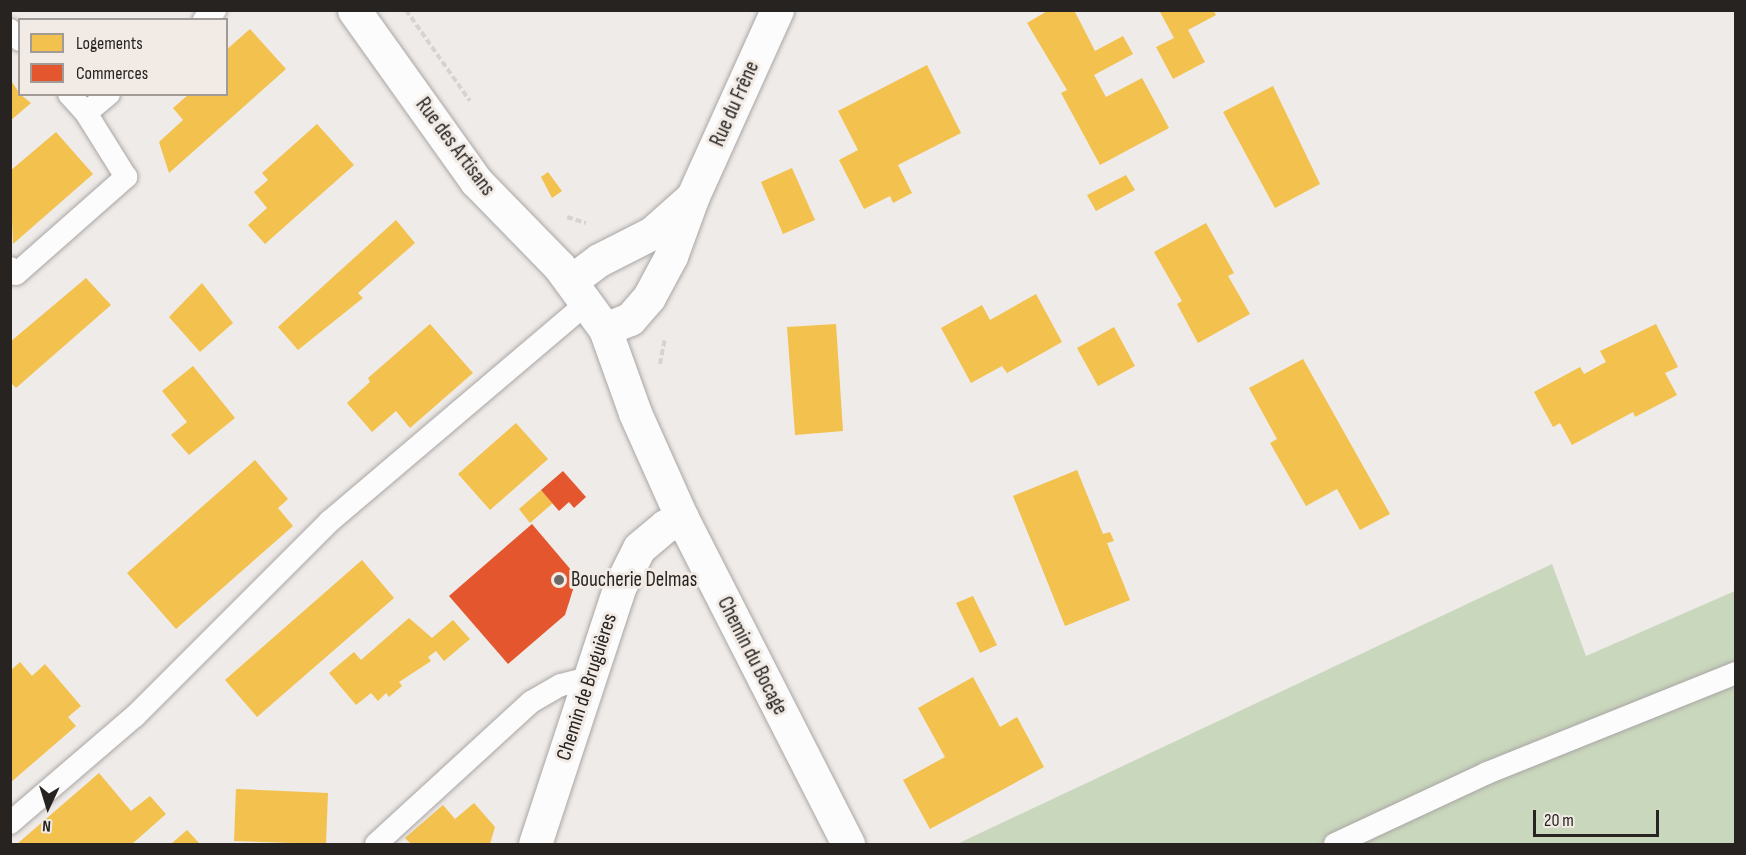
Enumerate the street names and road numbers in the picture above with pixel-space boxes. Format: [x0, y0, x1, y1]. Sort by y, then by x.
street label: Rue du Frêne [705, 57, 765, 151]
street label: Rue des Artisans [410, 93, 500, 201]
street label: Chemin du Bocage [711, 593, 793, 719]
street label: Chemin de Bruguières [551, 610, 623, 764]

